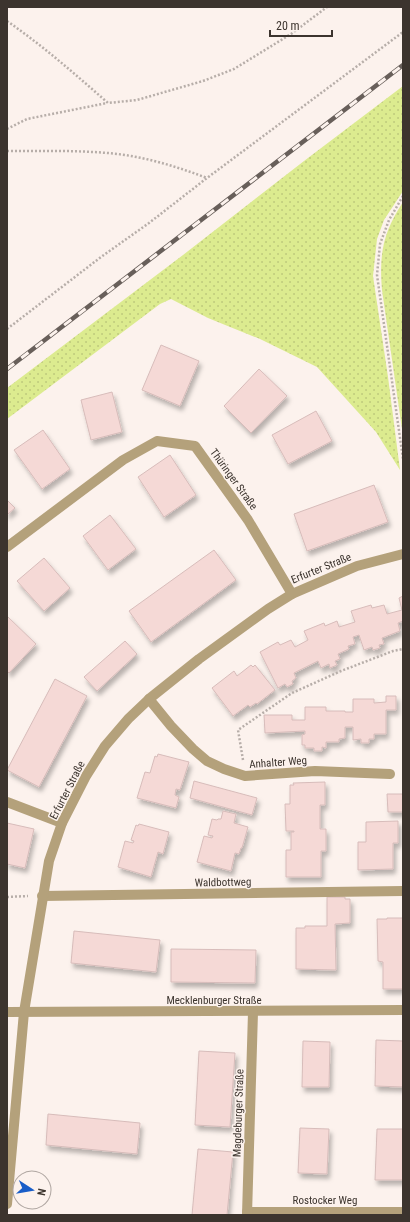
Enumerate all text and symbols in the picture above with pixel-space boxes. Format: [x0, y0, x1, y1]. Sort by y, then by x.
scale bar [270, 12, 332, 38]
text: 20 m [276, 19, 300, 33]
street label: Thüringer Straße [207, 446, 260, 512]
street label: Erfurter Straße [289, 550, 353, 586]
street label: Anhalter Weg [249, 754, 307, 771]
street label: Erfurter Straße [47, 759, 88, 822]
street label: Waldbottweg [195, 876, 251, 889]
street label: Mecklenburger Straße [166, 994, 262, 1007]
street label: Magdeburger Straße [230, 1069, 247, 1157]
north arrow [12, 1170, 52, 1210]
text: N [34, 1187, 48, 1197]
street label: Rostocker Weg [293, 1194, 357, 1207]

